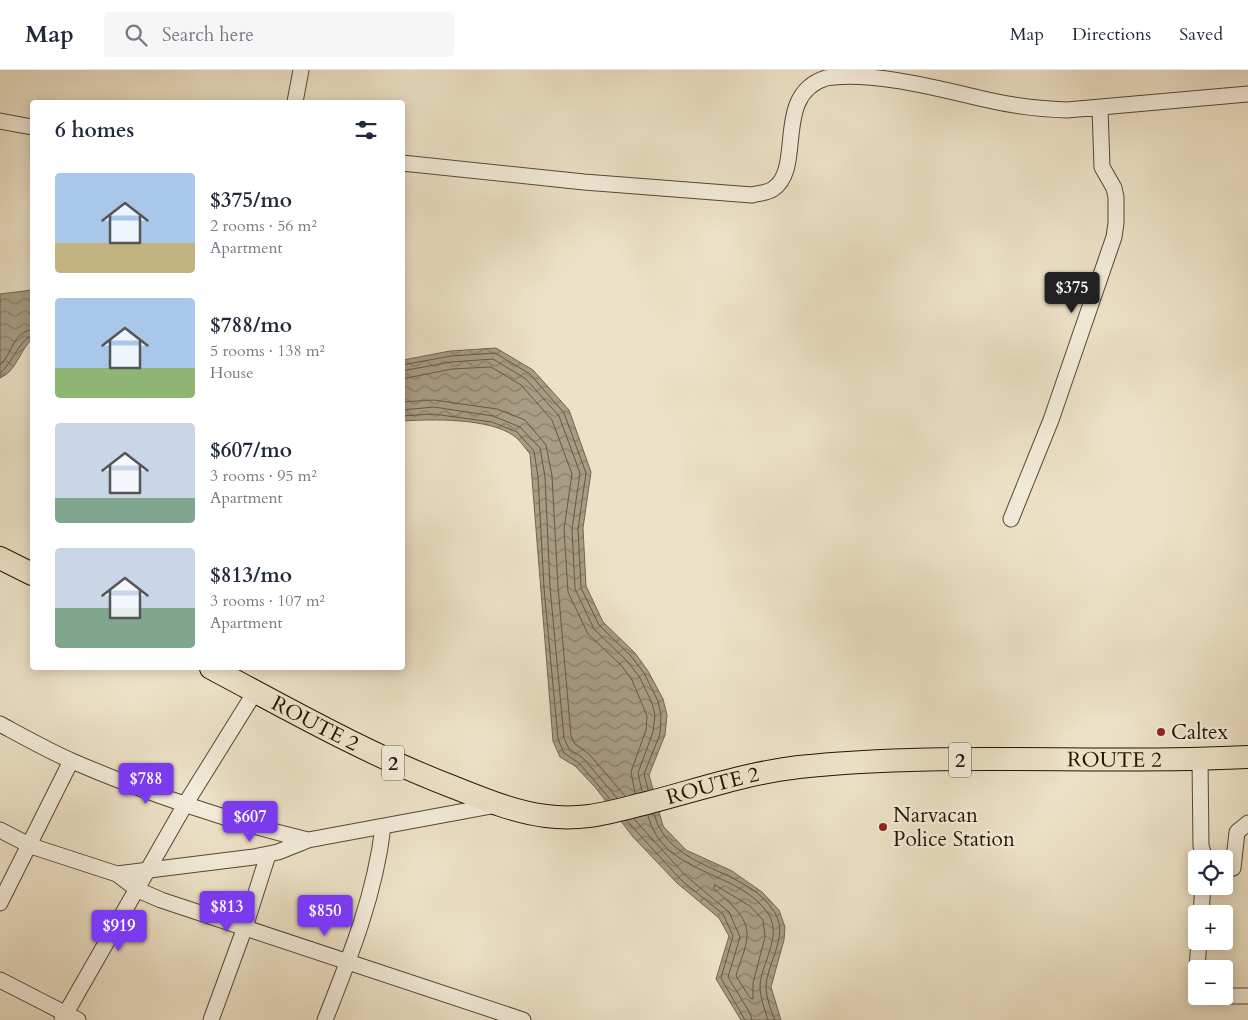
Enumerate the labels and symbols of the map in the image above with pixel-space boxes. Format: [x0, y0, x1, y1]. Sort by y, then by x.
pin: $375 [1042, 272, 1102, 314]
street label: ROUTE 2 [266, 689, 364, 758]
place label: Caltex [1171, 718, 1229, 747]
marker: Caltex [1155, 726, 1167, 738]
road number: 2 [949, 742, 971, 778]
street label: ROUTE 2 [1067, 745, 1162, 775]
road number: 2 [382, 746, 404, 780]
street label: ROUTE 2 [663, 760, 762, 812]
pin: $788 [116, 762, 176, 805]
pin: $607 [220, 800, 280, 843]
place label: Narvacan Police Station [893, 801, 1015, 854]
marker: Narvacan Police Station [877, 821, 889, 833]
pin: $813 [197, 890, 257, 933]
pin: $850 [295, 894, 355, 937]
pin: $919 [89, 910, 149, 952]

